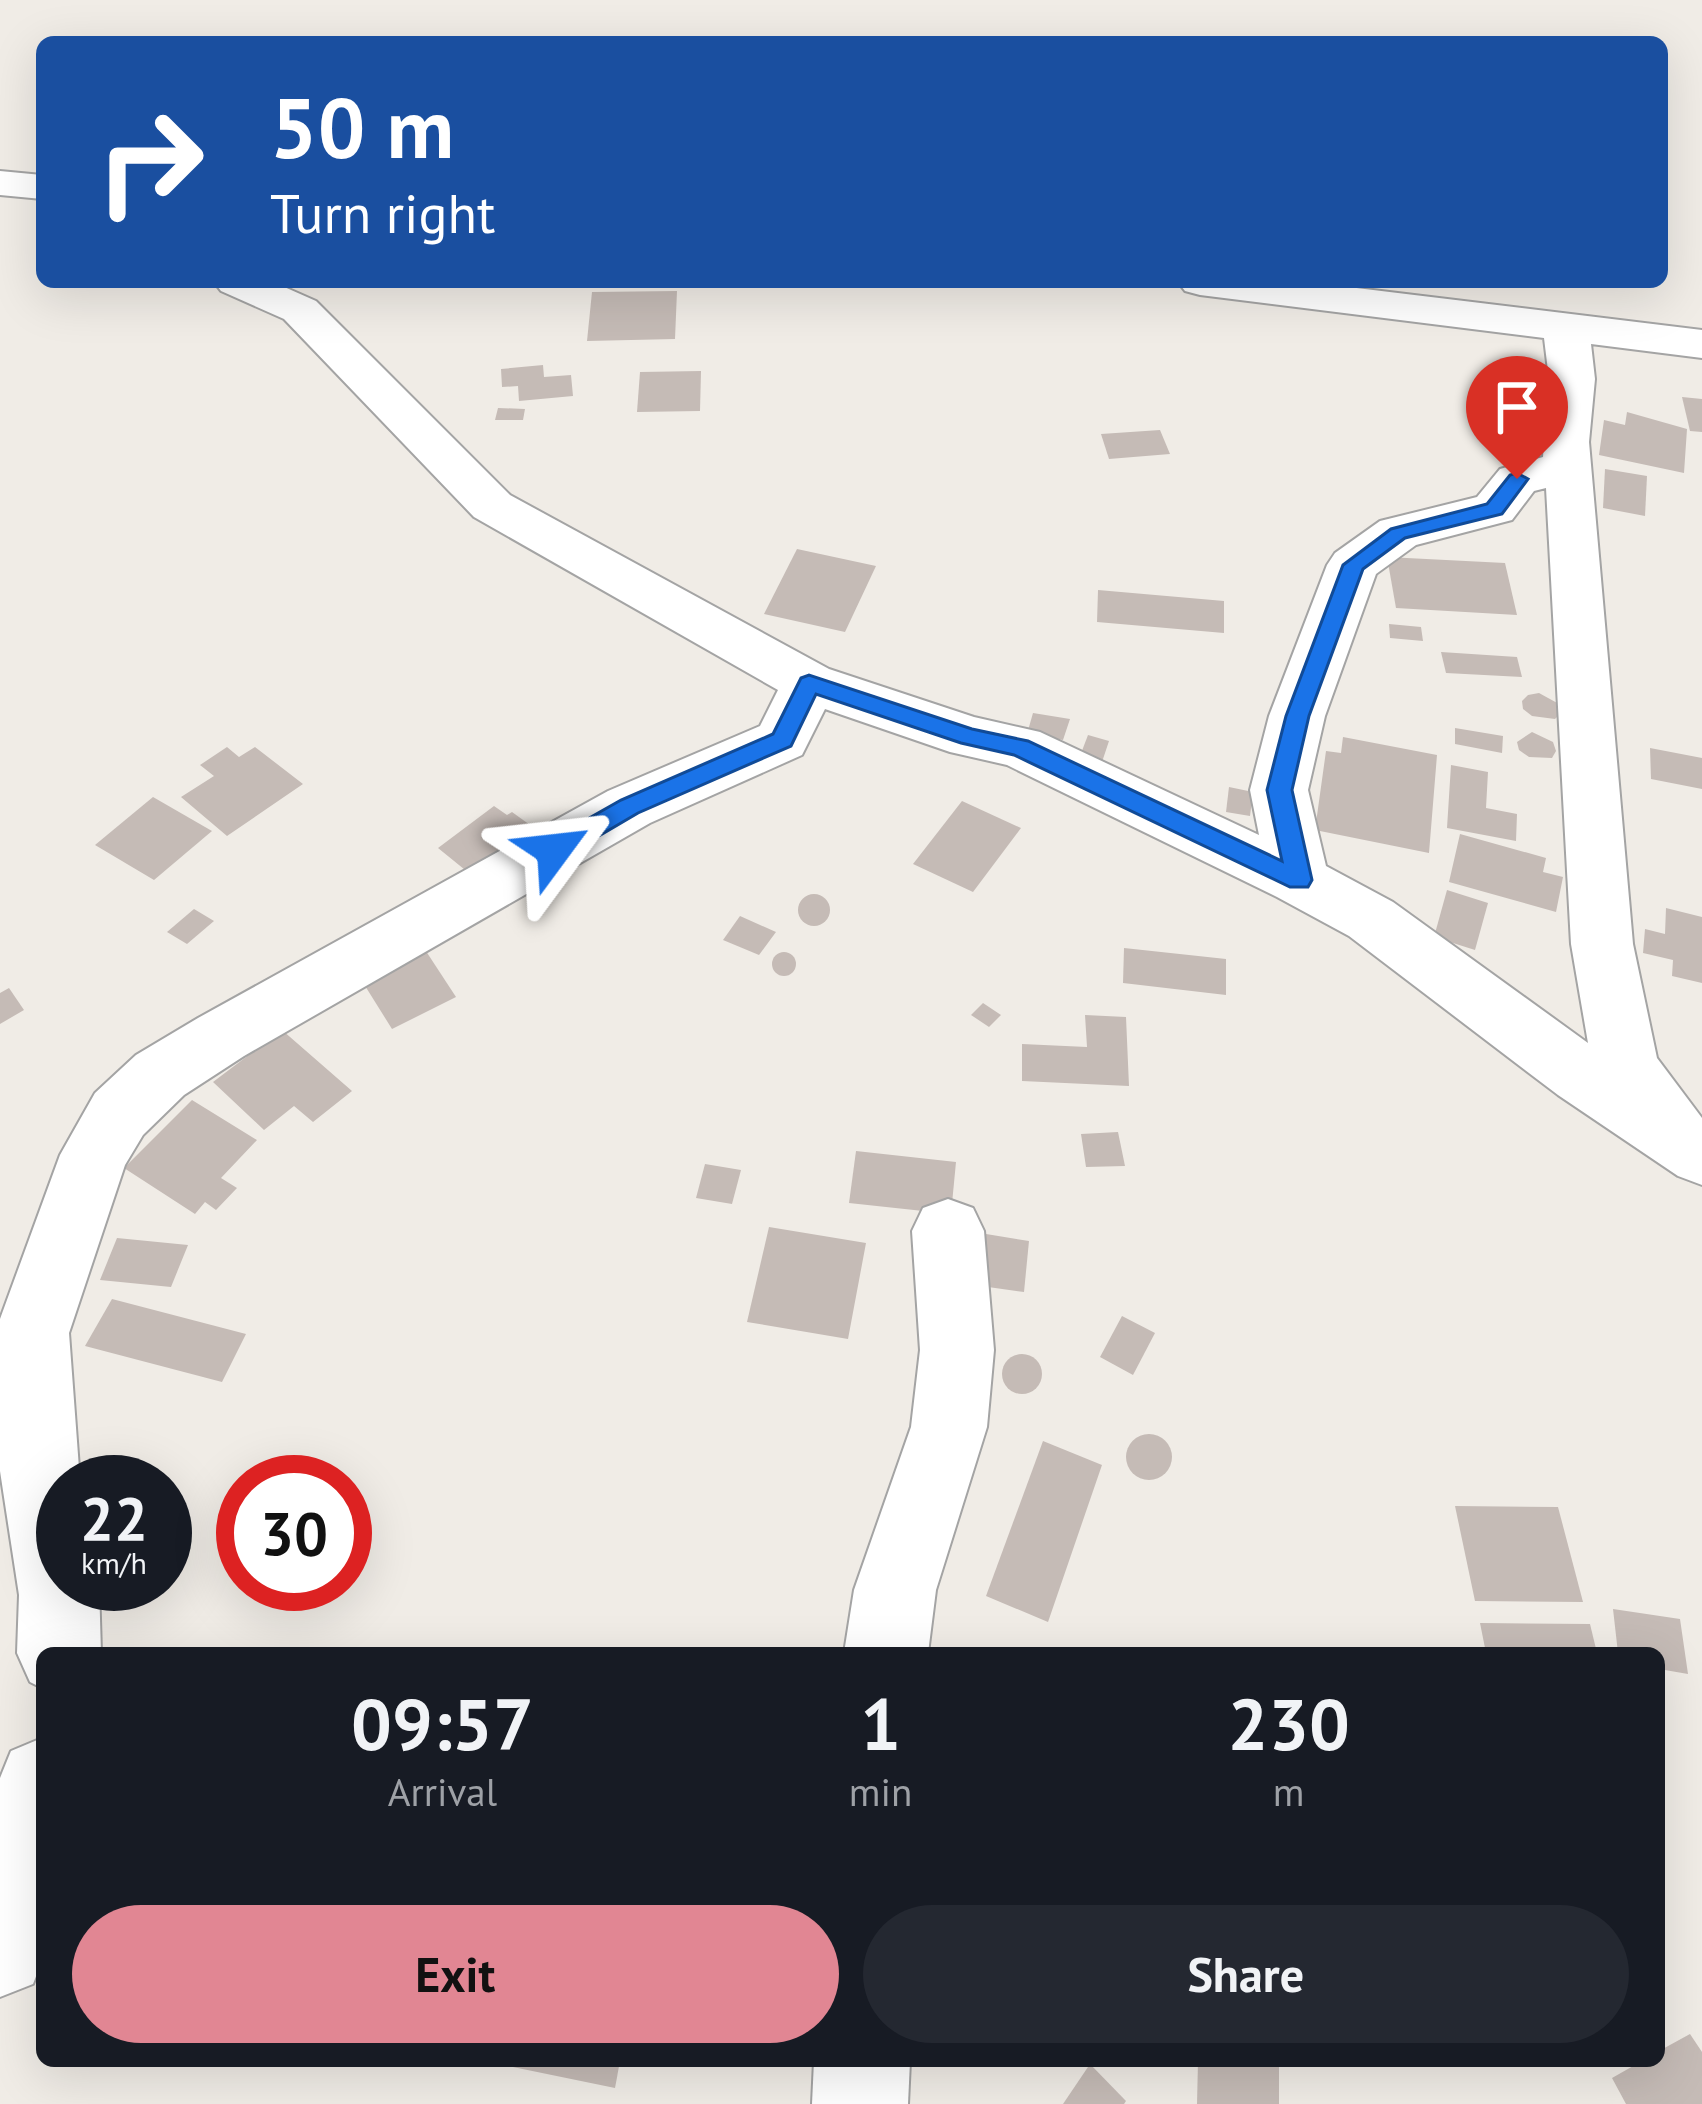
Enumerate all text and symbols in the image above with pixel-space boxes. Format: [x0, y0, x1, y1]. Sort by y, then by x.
text: 50 m [270, 72, 454, 181]
icon: right [72, 84, 228, 240]
text: Turn right [270, 178, 495, 248]
pin [1466, 356, 1568, 479]
icon: arrive [1484, 374, 1550, 440]
position arrow [491, 787, 617, 913]
speed limit sign: 30 [216, 1455, 372, 1611]
text: 22 [80, 1479, 148, 1557]
text: km/h [81, 1543, 147, 1582]
text: 09:57 [351, 1677, 534, 1770]
text: 1 [860, 1677, 901, 1770]
text: 230 [1227, 1677, 1350, 1770]
text: Arrival [388, 1766, 497, 1817]
text: min [849, 1766, 912, 1817]
text: m [1273, 1766, 1304, 1817]
button: Exit [72, 1905, 839, 2043]
button: Share [863, 1905, 1629, 2043]

